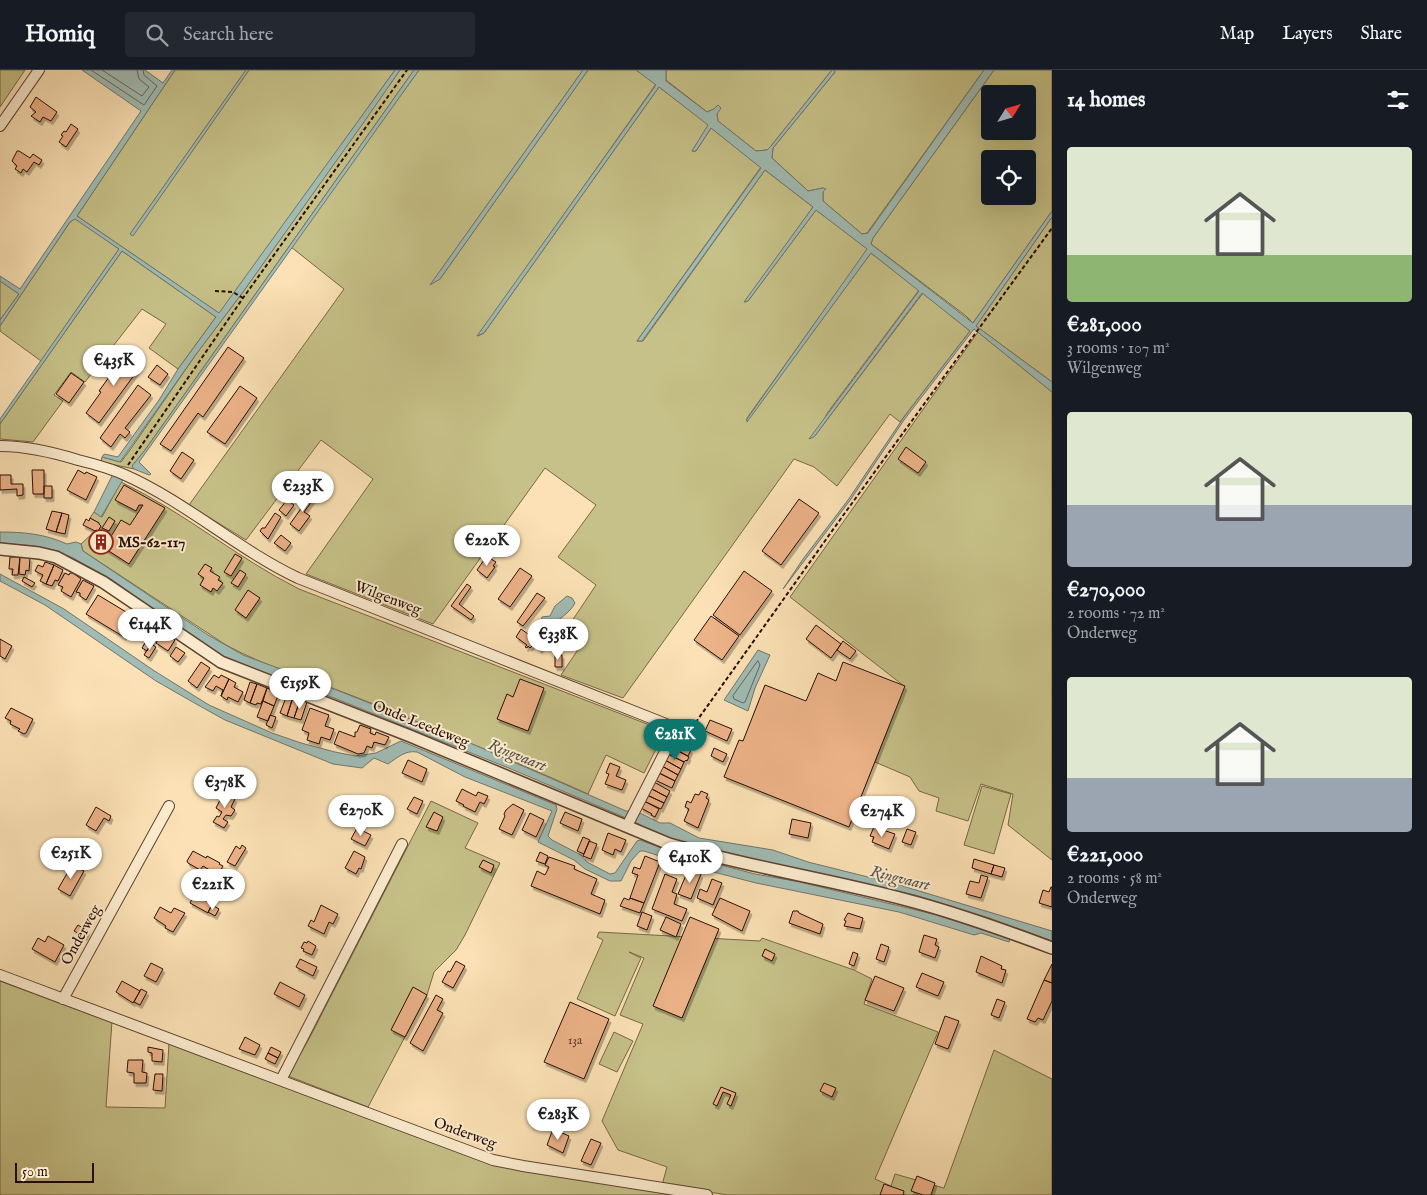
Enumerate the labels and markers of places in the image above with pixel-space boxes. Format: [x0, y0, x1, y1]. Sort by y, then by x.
pin: €435K [79, 344, 149, 387]
pin: €233K [268, 470, 338, 513]
pin: €220K [452, 524, 522, 567]
building icon: MS-62-117 [88, 529, 114, 555]
place label: MS-62-117 [118, 533, 185, 552]
pin: €144K [115, 608, 185, 651]
pin: €338K [523, 618, 593, 661]
pin: €159K [265, 668, 335, 710]
pin: €281K [640, 718, 710, 761]
pin: €378K [190, 766, 260, 809]
pin: €270K [326, 794, 396, 837]
pin: €274K [847, 796, 917, 838]
pin: €251K [36, 838, 106, 880]
pin: €410K [655, 842, 725, 884]
pin: €221K [178, 868, 248, 911]
pin: €283K [523, 1098, 593, 1141]

